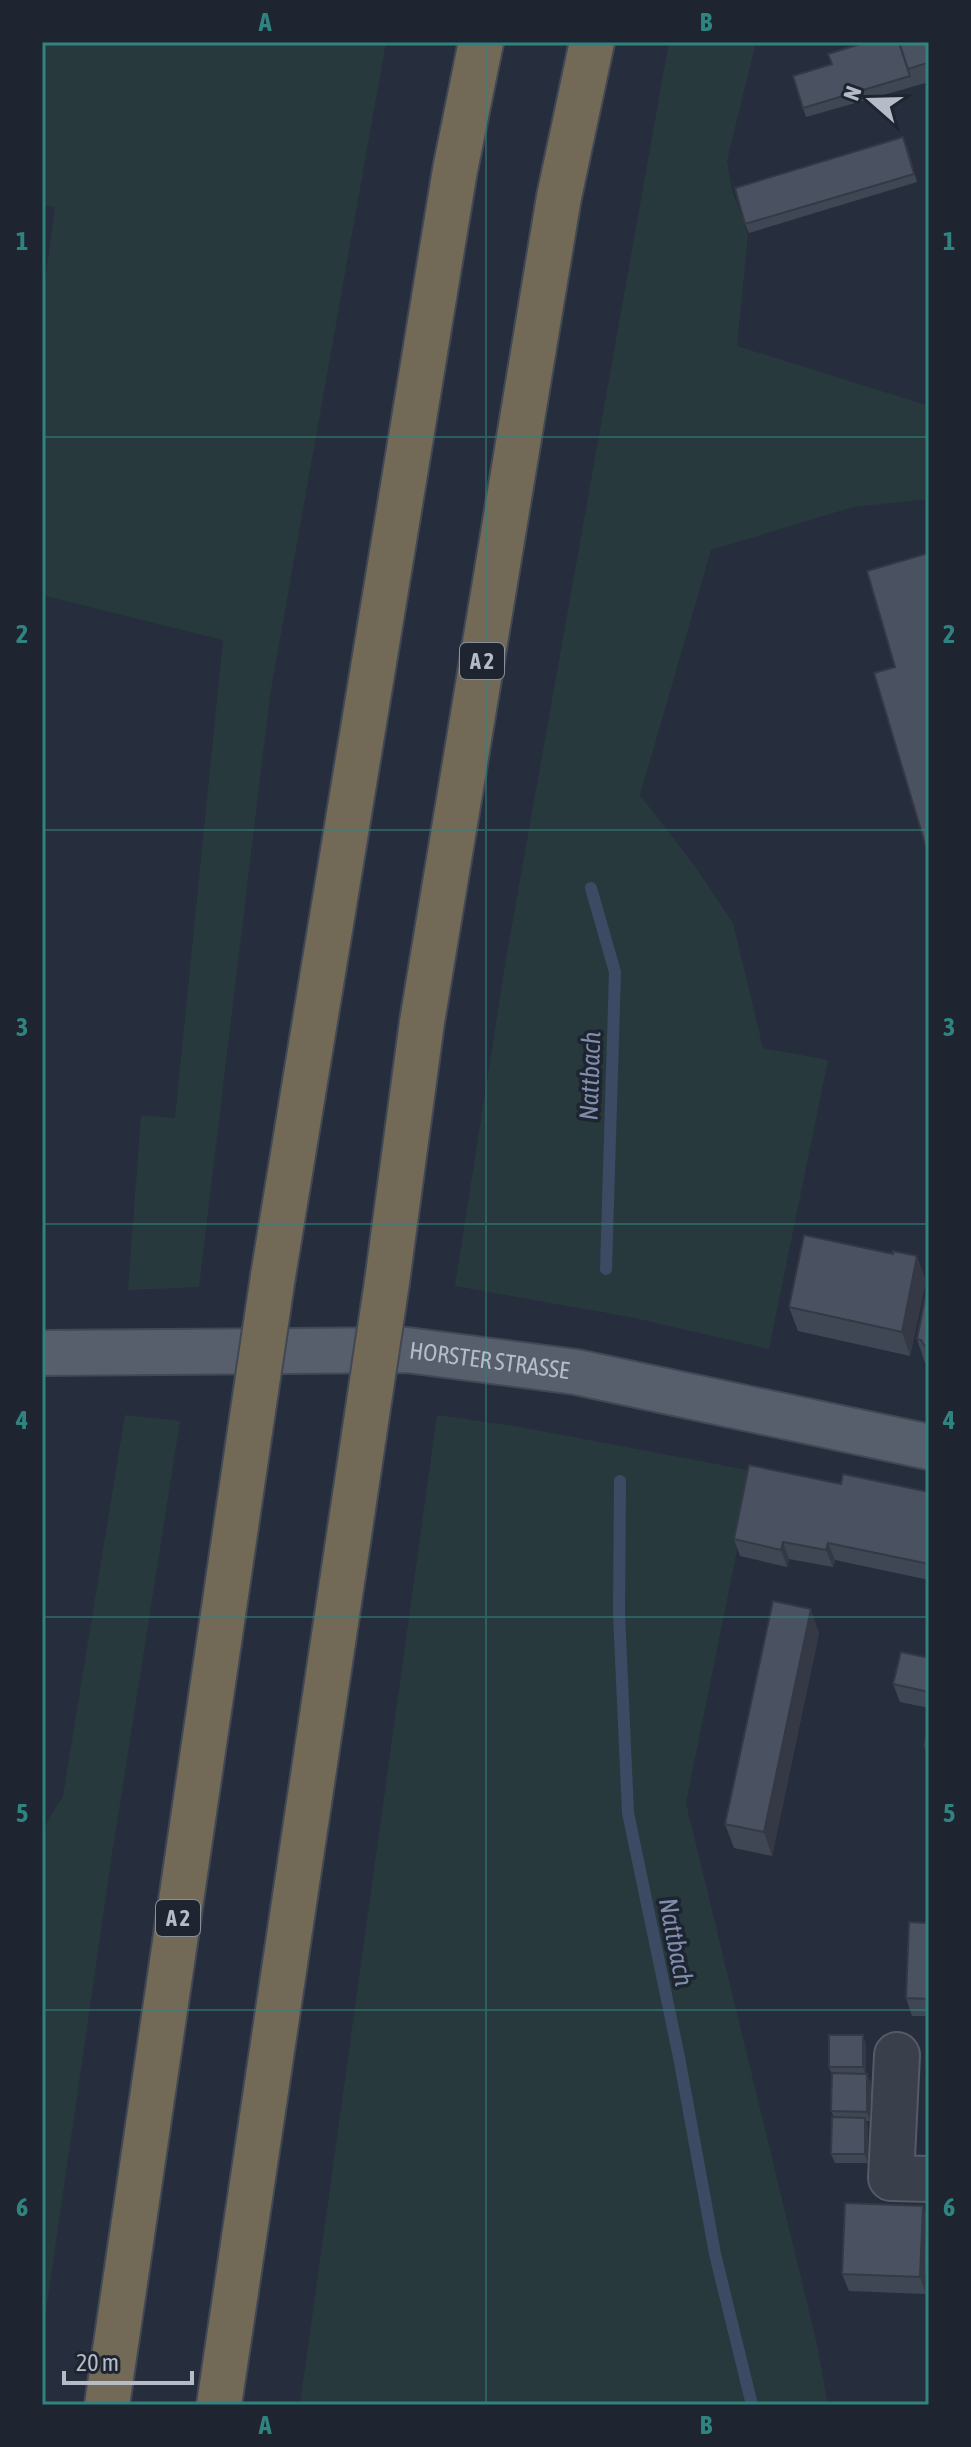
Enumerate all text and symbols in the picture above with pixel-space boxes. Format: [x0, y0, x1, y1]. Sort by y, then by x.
text: A [258, 7, 272, 37]
text: B [700, 7, 713, 37]
north arrow [831, 60, 911, 140]
text: N [838, 83, 867, 104]
text: 1 [16, 226, 28, 256]
text: 1 [943, 226, 955, 256]
text: 2 [16, 619, 28, 649]
text: 2 [943, 619, 955, 649]
road number: A 2 [460, 643, 504, 679]
text: 3 [16, 1012, 28, 1042]
text: 3 [943, 1012, 955, 1042]
water label: Nattbach [573, 1031, 607, 1121]
street label: HORSTER STRASSE [408, 1336, 571, 1384]
text: 4 [15, 1405, 28, 1435]
text: 4 [942, 1405, 955, 1435]
text: 5 [16, 1798, 28, 1828]
text: 5 [943, 1798, 955, 1828]
water label: Nattbach [653, 1895, 699, 1989]
road number: A 2 [156, 1900, 200, 1936]
text: 6 [16, 2192, 28, 2222]
text: 6 [943, 2192, 955, 2222]
scale bar [64, 2335, 192, 2385]
text: 20 m [76, 2349, 119, 2376]
text: A [258, 2410, 272, 2440]
text: B [700, 2410, 713, 2440]

